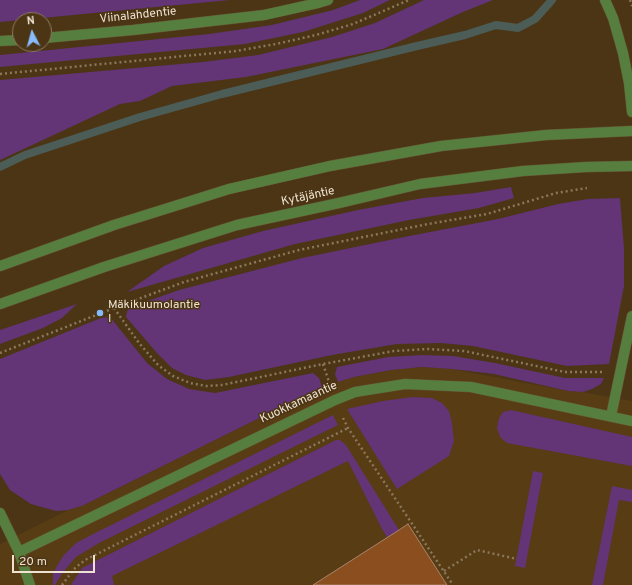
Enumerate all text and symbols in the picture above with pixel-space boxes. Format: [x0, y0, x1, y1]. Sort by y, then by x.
street label: Viinalahdentie [99, 5, 177, 27]
north arrow [12, 12, 52, 52]
text: N [26, 14, 36, 28]
street label: Kytäjäntie [280, 184, 336, 210]
place label: Mäkikuumolantie I [108, 299, 200, 327]
marker: Mäkikuumolantie I [95, 308, 105, 318]
street label: Kuokkamaantie [258, 379, 340, 427]
scale bar [14, 547, 97, 573]
text: 20 m [19, 554, 47, 570]

